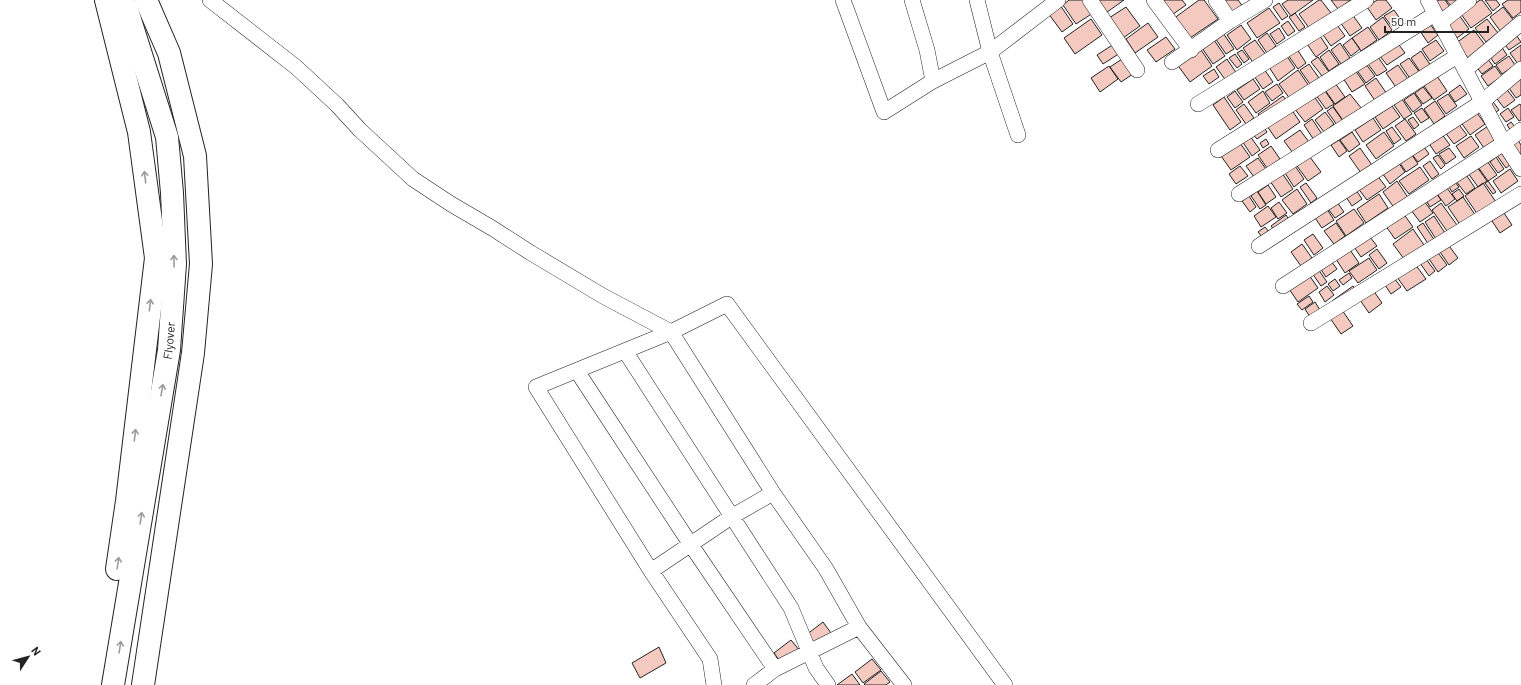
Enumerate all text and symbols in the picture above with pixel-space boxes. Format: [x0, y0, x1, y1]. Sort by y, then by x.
scale bar [1385, 8, 1488, 34]
text: 50 m [1391, 14, 1416, 28]
one-way arrow [141, 170, 149, 183]
one-way arrow [171, 255, 178, 268]
one-way arrow [146, 299, 154, 312]
street label: Flyover [160, 321, 177, 360]
one-way arrow [158, 384, 166, 397]
one-way arrow [131, 429, 139, 442]
one-way arrow [137, 512, 145, 525]
one-way arrow [114, 557, 122, 570]
north arrow [8, 637, 48, 677]
one-way arrow [116, 640, 124, 653]
text: N [29, 644, 44, 658]

